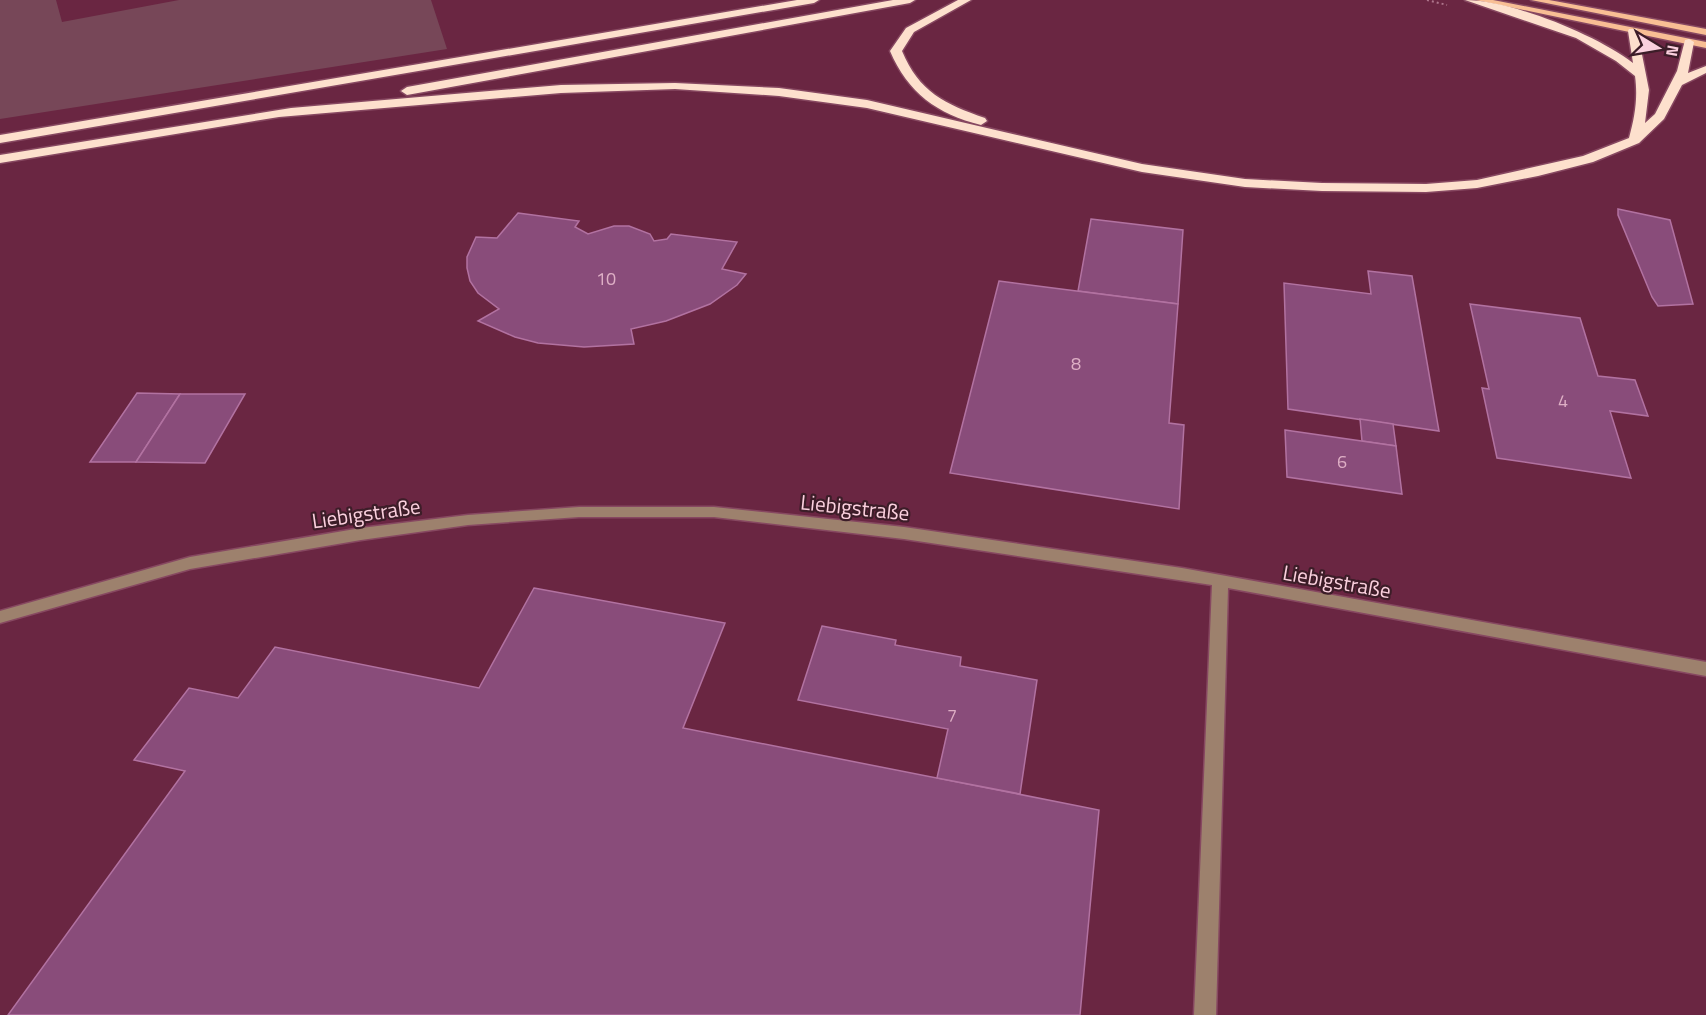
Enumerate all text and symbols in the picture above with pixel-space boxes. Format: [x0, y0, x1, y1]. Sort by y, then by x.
north arrow [1628, 18, 1688, 78]
text: N [1660, 43, 1686, 59]
house number: 10 [596, 265, 616, 292]
house number: 8 [1071, 350, 1081, 377]
house number: 4 [1558, 387, 1568, 414]
house number: 6 [1337, 448, 1347, 475]
street label: Liebigstraße [799, 485, 911, 529]
street label: Liebigstraße [310, 490, 422, 536]
street label: Liebigstraße [1280, 556, 1394, 606]
house number: 7 [947, 702, 957, 729]

